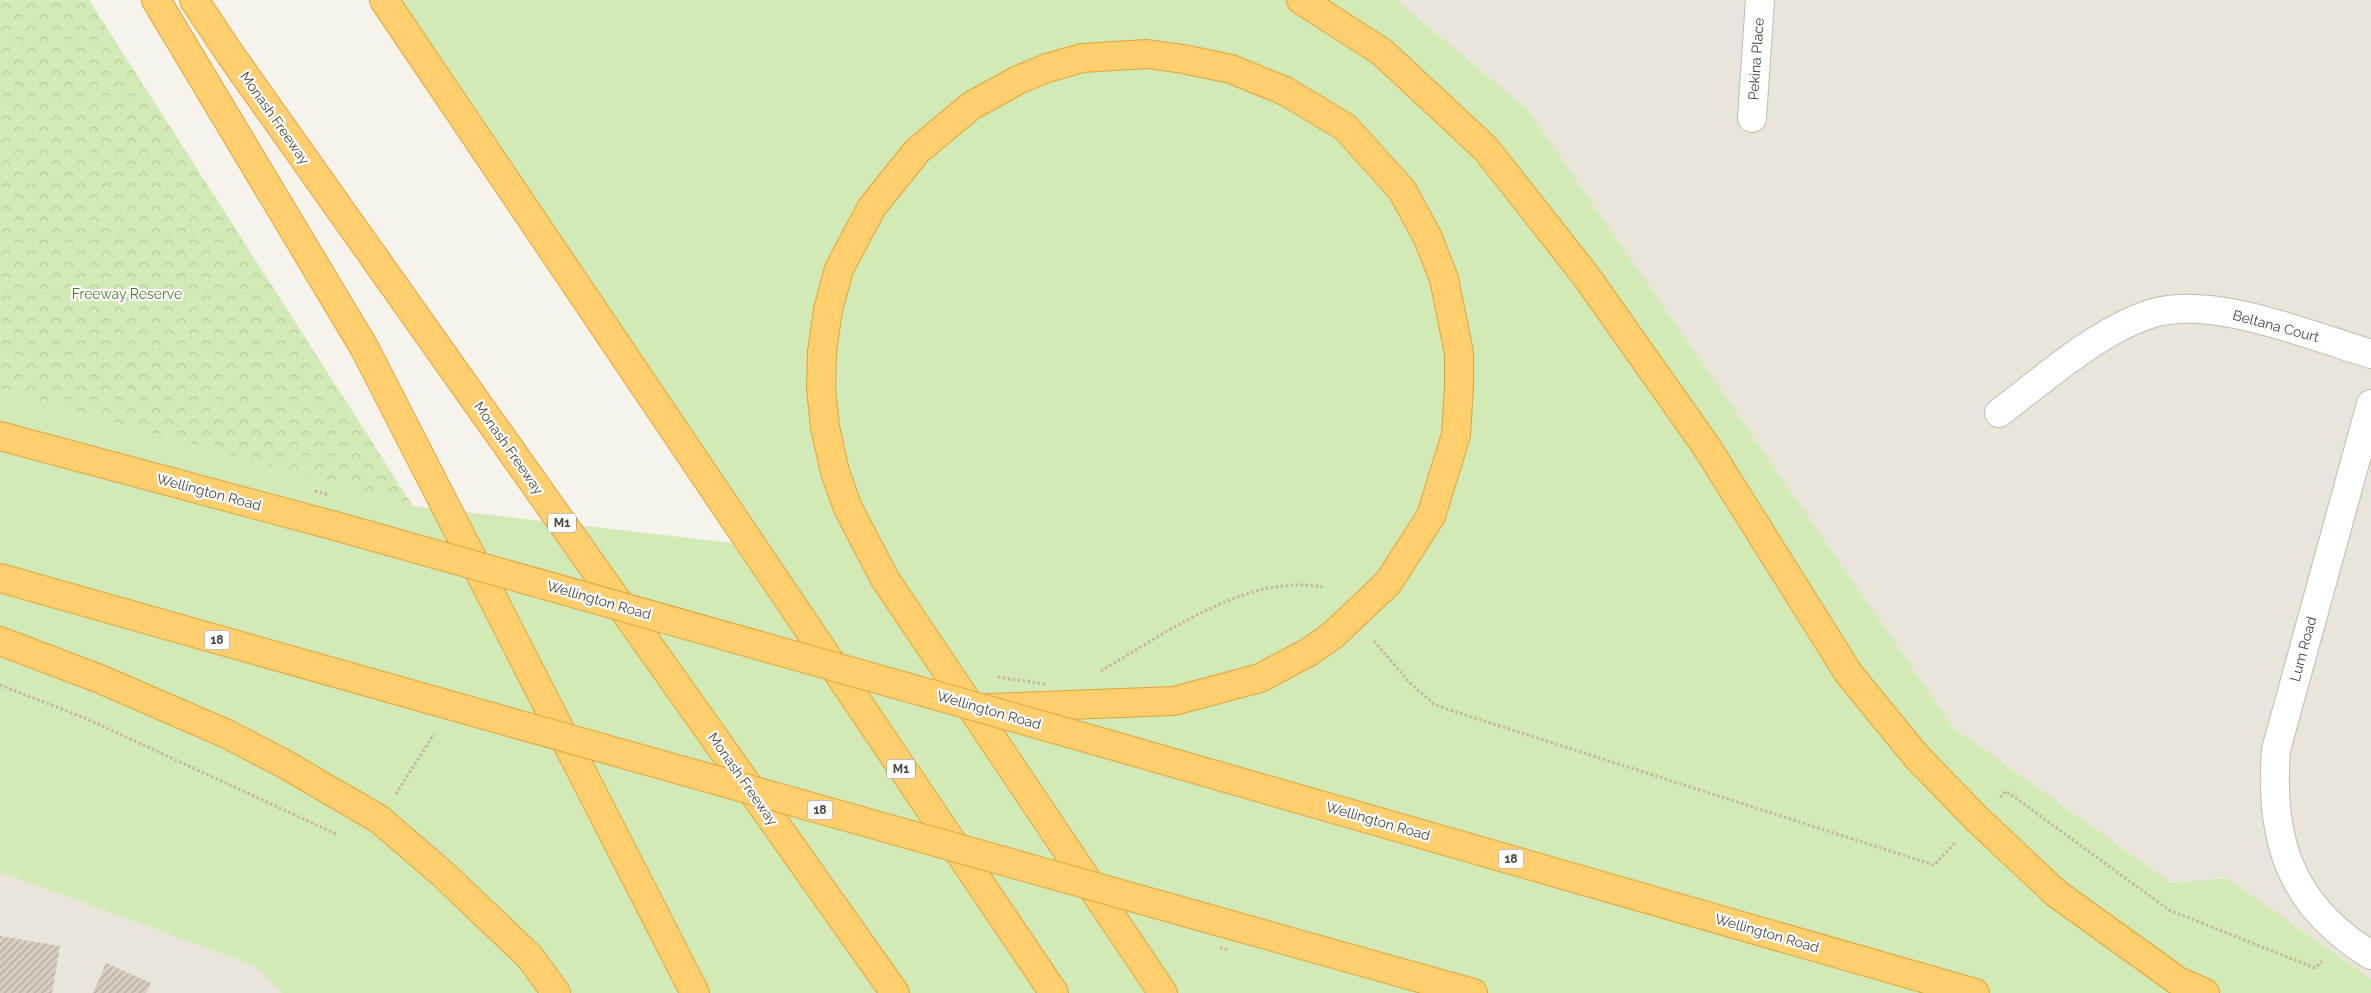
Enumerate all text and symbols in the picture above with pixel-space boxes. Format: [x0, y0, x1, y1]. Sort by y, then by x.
street label: Pekina Place [1745, 17, 1767, 101]
street label: Monash Freeway [237, 69, 313, 168]
park label: Freeway Reserve [72, 286, 182, 302]
street label: Beltana Court [2231, 307, 2321, 345]
street label: Monash Freeway [471, 399, 547, 498]
street label: Wellington Road [155, 470, 263, 514]
road number: M1 [548, 514, 576, 532]
street label: Wellington Road [545, 577, 653, 623]
street label: Lum Road [2287, 615, 2319, 683]
road number: 18 [204, 630, 230, 650]
street label: Wellington Road [935, 687, 1043, 733]
street label: Monash Freeway [705, 730, 781, 829]
road number: M1 [887, 760, 915, 779]
street label: Wellington Road [1324, 798, 1432, 844]
road number: 18 [808, 800, 832, 820]
road number: 18 [1498, 850, 1524, 869]
street label: Wellington Road [1713, 910, 1821, 956]

